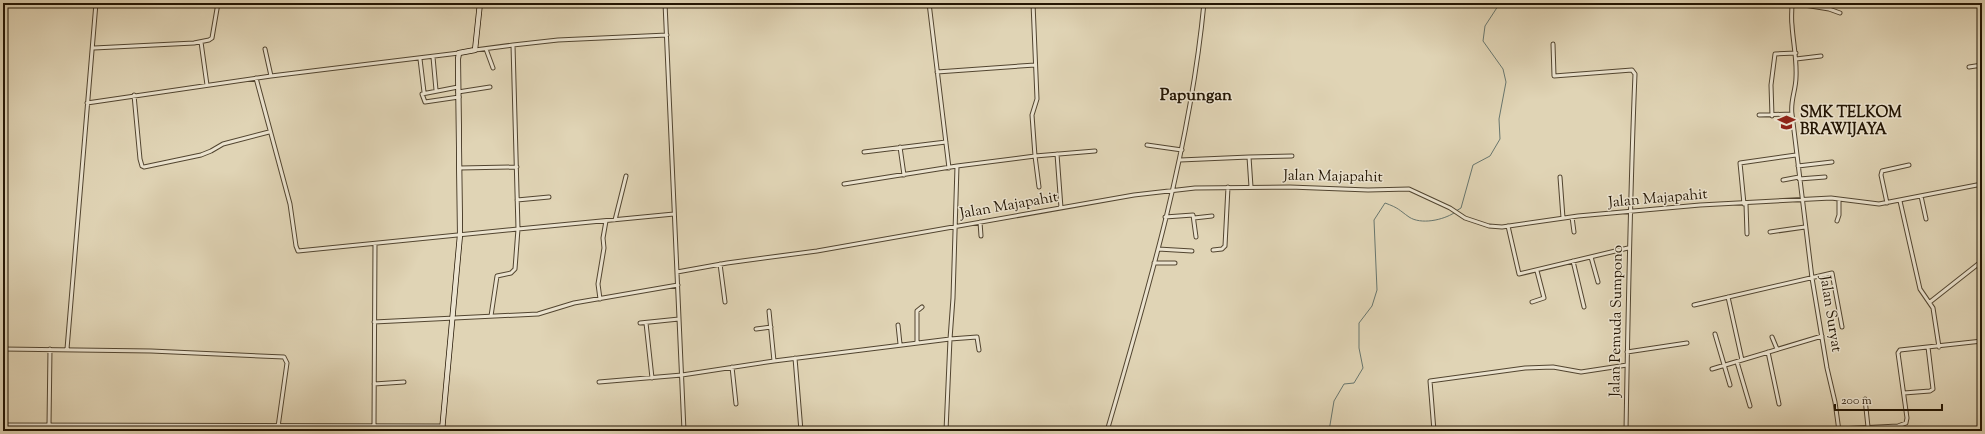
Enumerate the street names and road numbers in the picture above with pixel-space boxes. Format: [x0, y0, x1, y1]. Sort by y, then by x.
street label: Jalan Majapahit [1282, 166, 1383, 188]
street label: Jalan Majapahit [1607, 184, 1708, 214]
street label: Jalan Majapahit [957, 187, 1060, 225]
street label: Jalan Pemuda Sumpono [1605, 245, 1629, 398]
street label: Jalan Suryat [1813, 273, 1846, 354]

